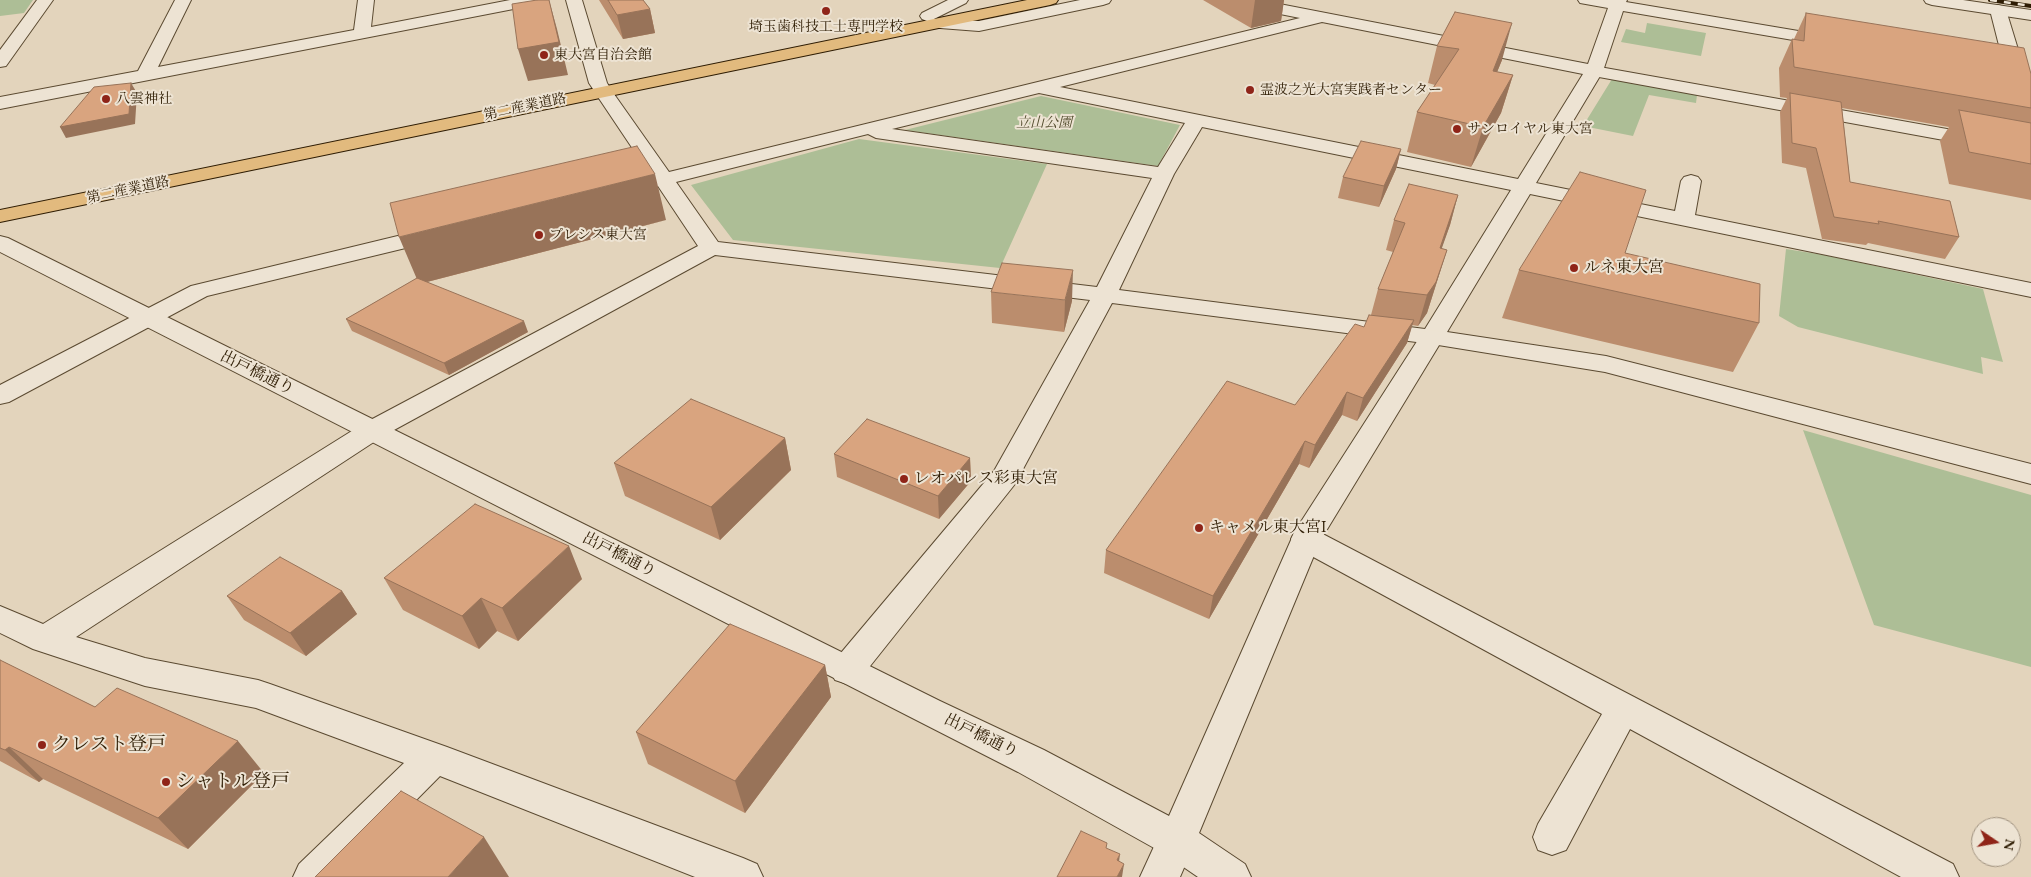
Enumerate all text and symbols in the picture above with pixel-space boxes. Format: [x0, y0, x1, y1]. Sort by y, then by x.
marker: 埼玉歯科技工士専門学校 [820, 5, 832, 17]
place label: 埼玉歯科技工士専門学校 [749, 19, 903, 35]
place label: 東大宮自治会館 [554, 47, 652, 63]
marker: 東大宮自治会館 [538, 49, 550, 61]
place label: 霊波之光大宮実践者センター [1260, 82, 1442, 98]
marker: 霊波之光大宮実践者センター [1244, 84, 1256, 96]
street label: 第二産業道路 [482, 90, 568, 124]
place label: 八雲神社 [116, 91, 172, 107]
marker: 八雲神社 [100, 93, 112, 105]
park label: 立山公園 [1016, 115, 1072, 131]
place label: サンロイヤル東大宮 [1467, 121, 1593, 137]
marker: サンロイヤル東大宮 [1451, 123, 1463, 135]
street label: 第二産業道路 [85, 173, 171, 207]
place label: プレシス東大宮 [549, 227, 647, 243]
marker: プレシス東大宮 [533, 229, 545, 241]
place label: ルネ東大宮 [1584, 258, 1664, 278]
marker: ルネ東大宮 [1568, 262, 1580, 274]
street label: 出戸橋通り [217, 347, 297, 399]
place label: レオパレス彩東大宮 [914, 469, 1058, 489]
marker: レオパレス彩東大宮 [898, 473, 910, 485]
place label: キャメル東大宮Ⅰ [1209, 518, 1326, 538]
marker: キャメル東大宮Ⅰ [1193, 522, 1205, 534]
street label: 出戸橋通り [579, 528, 659, 582]
street label: 出戸橋通り [941, 710, 1021, 762]
place label: クレスト登戸 [52, 734, 166, 756]
marker: クレスト登戸 [36, 739, 48, 751]
place label: シャトル登戸 [176, 771, 290, 793]
marker: シャトル登戸 [160, 776, 172, 788]
north arrow [1971, 817, 2021, 867]
text: N [2000, 837, 2020, 852]

